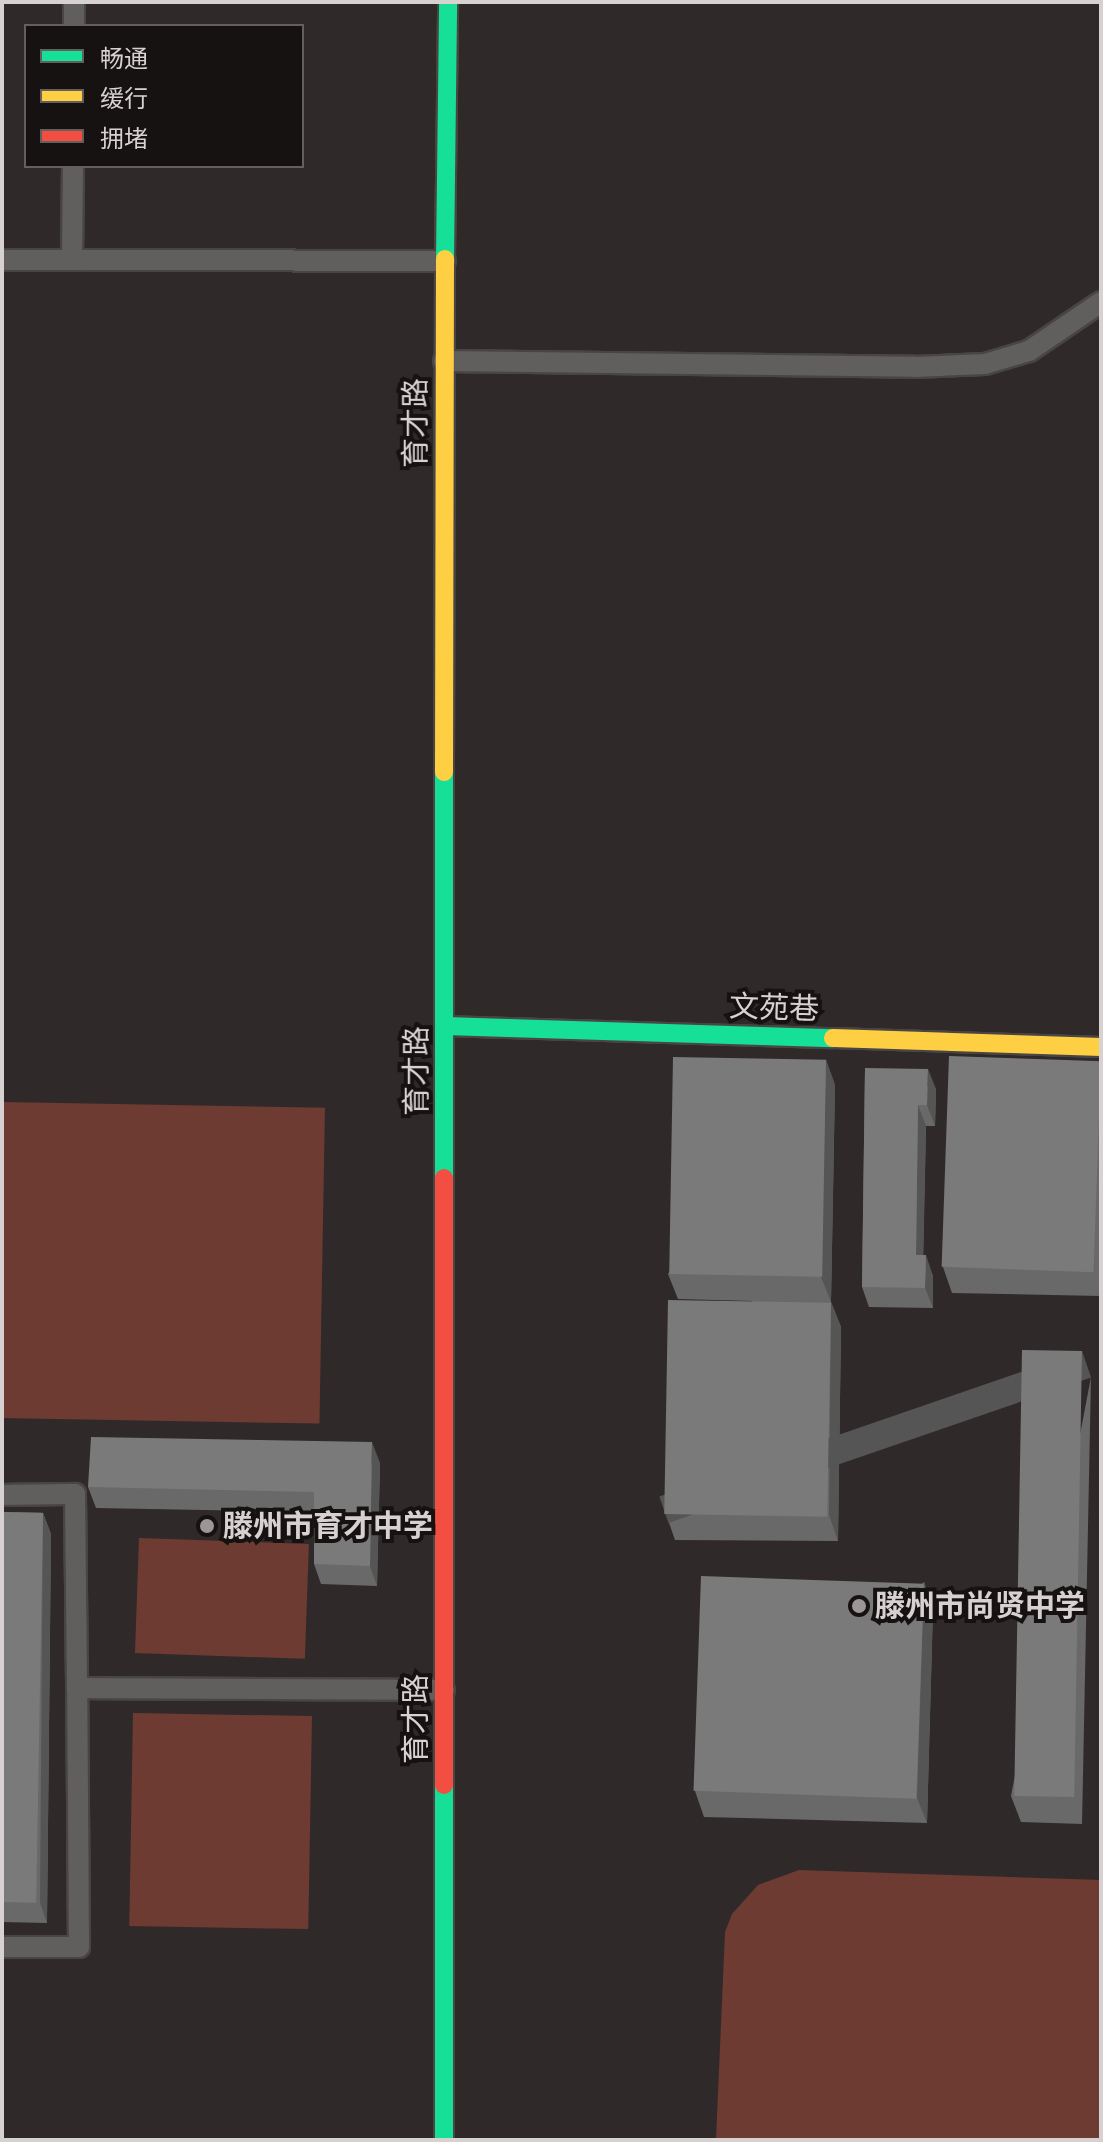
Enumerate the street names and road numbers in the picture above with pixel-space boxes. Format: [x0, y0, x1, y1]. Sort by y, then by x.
street label: 育才路 [398, 378, 434, 468]
street label: 文苑巷 [728, 988, 820, 1028]
street label: 育才路 [399, 1026, 435, 1116]
street label: 育才路 [398, 1674, 434, 1764]

